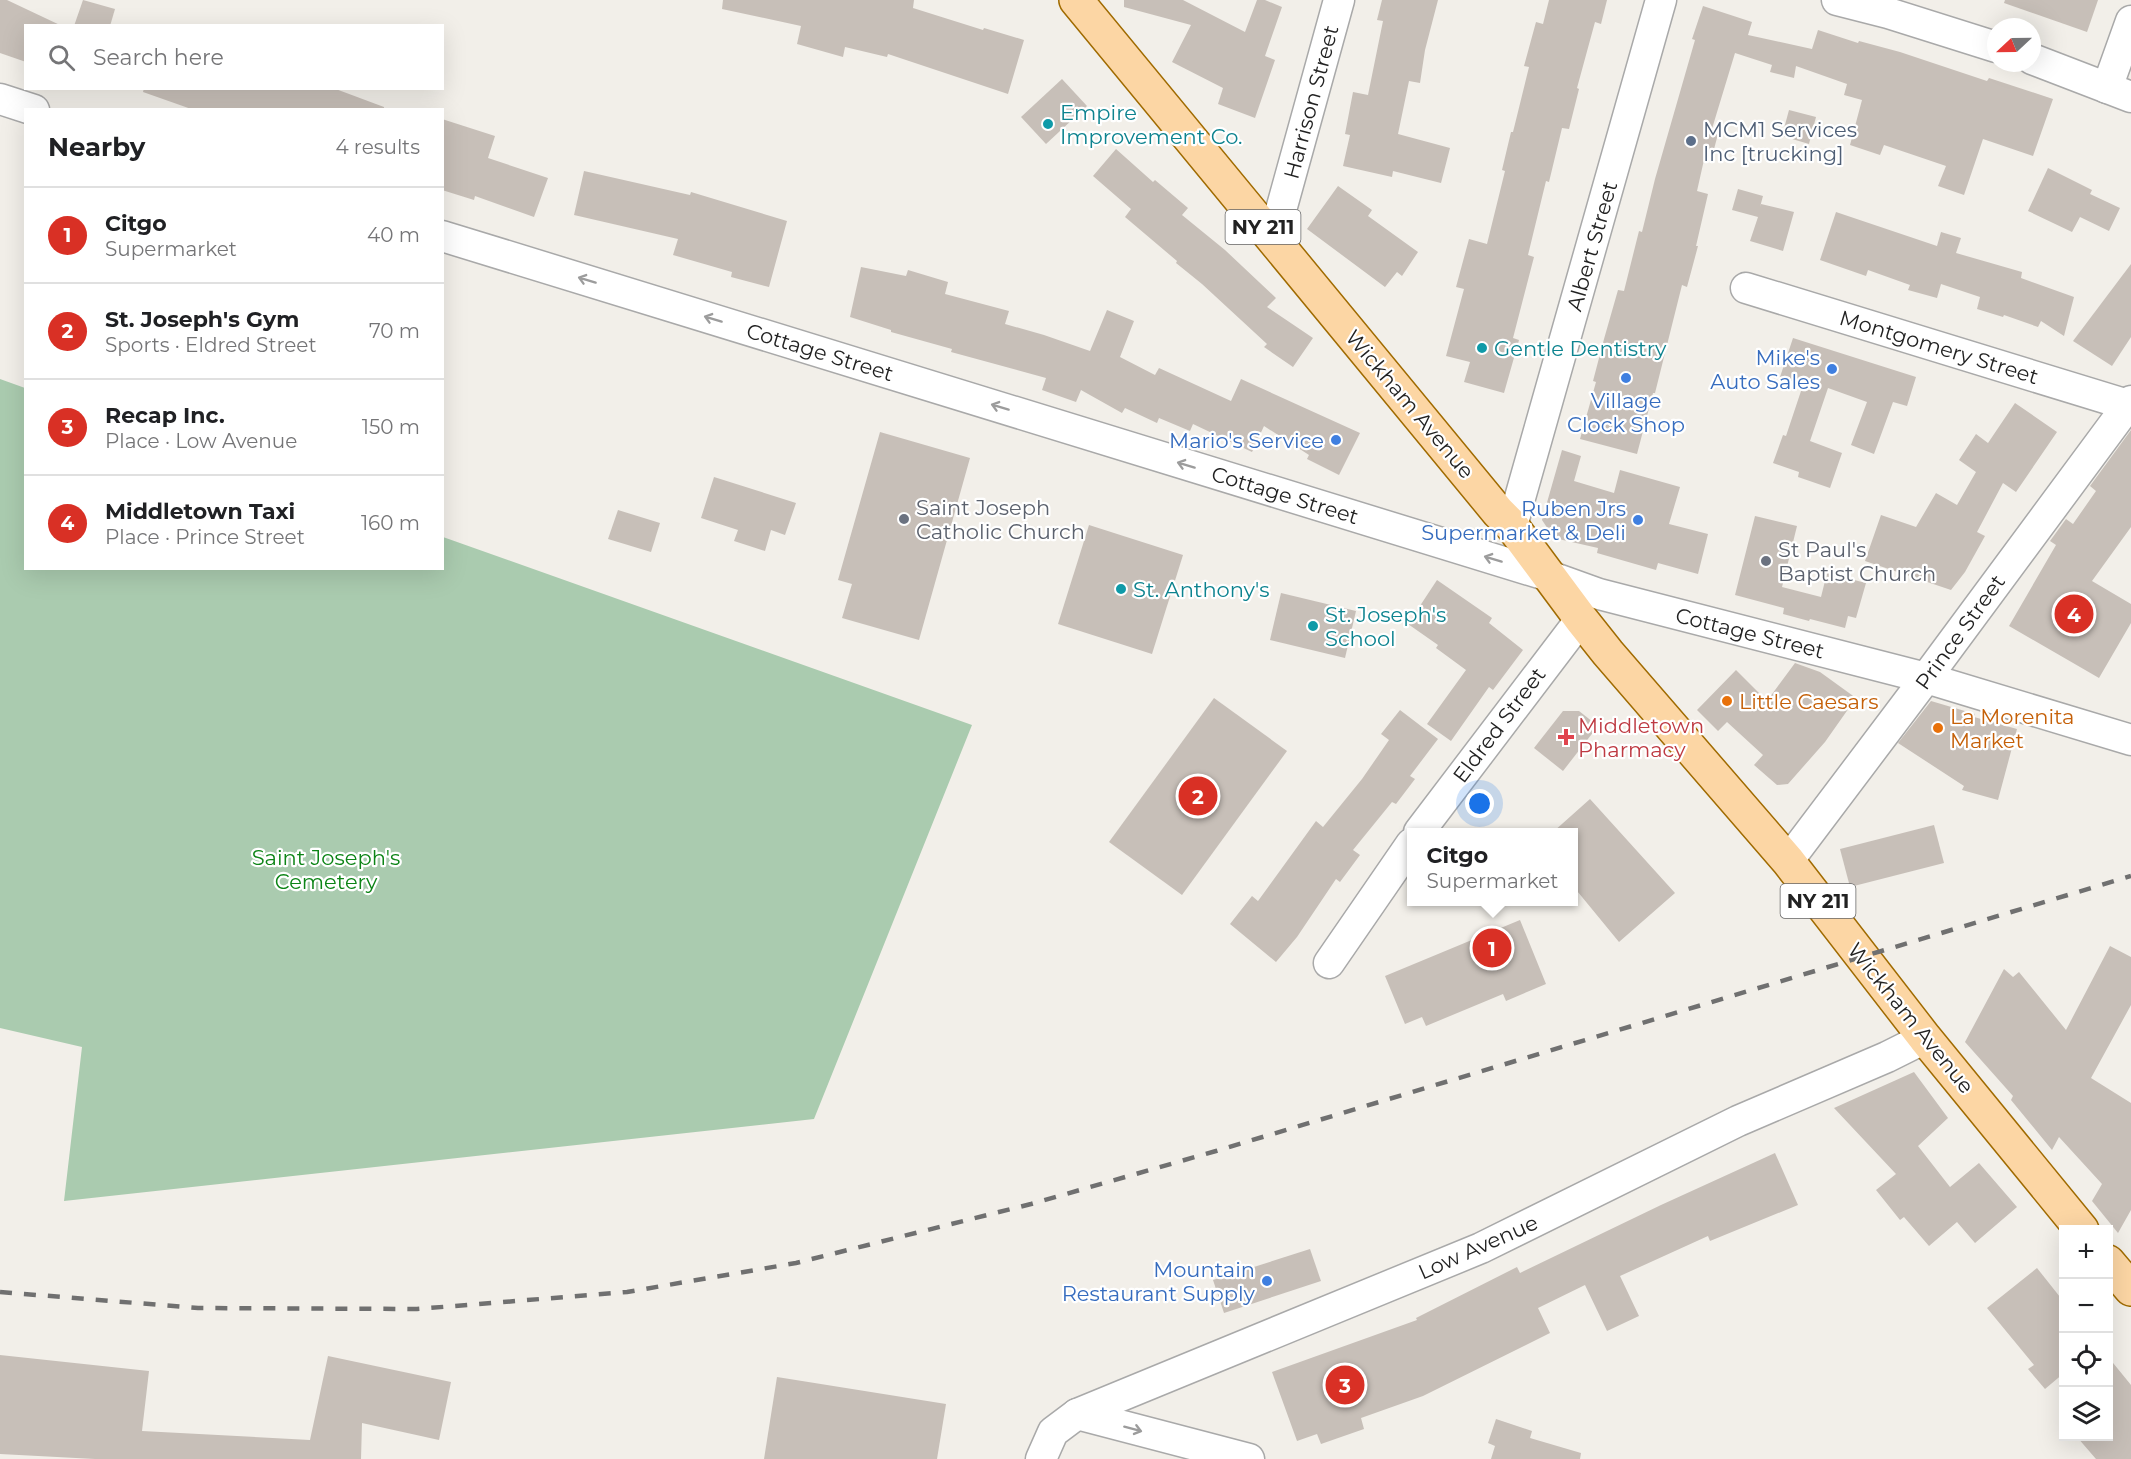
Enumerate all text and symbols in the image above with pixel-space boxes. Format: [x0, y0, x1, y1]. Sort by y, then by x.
north arrow [1987, 18, 2041, 72]
street label: Harrison Street [1278, 22, 1344, 182]
search box [24, 24, 444, 90]
icon: search [45, 41, 78, 74]
text: Search here [93, 44, 224, 71]
place label: Empire Improvement Co. [1060, 100, 1243, 149]
marker: Empire Improvement Co. [1041, 117, 1055, 131]
place label: MCM1 Services Inc [trucking] [1703, 117, 1857, 166]
text: Nearby [48, 131, 145, 163]
marker: MCM1 Services Inc [trucking] [1684, 134, 1698, 148]
text: 4 results [335, 135, 420, 159]
street label: Albert Street [1562, 178, 1622, 314]
text: Citgo [105, 210, 167, 237]
road number: NY 211 [1226, 210, 1300, 244]
text: 1 [64, 223, 71, 247]
text: 40 m [367, 223, 420, 247]
text: Supermarket [105, 237, 237, 261]
one-way arrow [578, 274, 597, 285]
street label: Montgomery Street [1836, 305, 2042, 389]
text: St. Joseph's Gym [105, 306, 299, 333]
one-way arrow [704, 313, 723, 324]
street label: Cottage Street [743, 318, 897, 386]
text: 2 [62, 319, 73, 343]
text: 70 m [369, 319, 420, 343]
street label: Wickham Avenue [1340, 325, 1480, 483]
text: Sports · Eldred Street [105, 333, 317, 357]
place label: Gentle Dentistry [1494, 336, 1667, 361]
marker: Gentle Dentistry [1475, 341, 1489, 355]
place label: Mike's Auto Sales [1710, 345, 1820, 394]
marker: Mike's Auto Sales [1825, 362, 1839, 376]
marker: Village Clock Shop [1619, 371, 1633, 385]
place label: Village Clock Shop [1567, 388, 1685, 437]
one-way arrow [991, 401, 1010, 412]
text: Recap Inc. [105, 402, 225, 429]
text: 3 [62, 415, 73, 439]
text: 150 m [362, 415, 420, 439]
place label: Mario's Service [1169, 428, 1324, 453]
text: Place · Low Avenue [105, 429, 297, 453]
marker: Mario's Service [1329, 433, 1343, 447]
one-way arrow [1177, 459, 1196, 470]
street label: Cottage Street [1208, 461, 1362, 529]
place label: Saint Joseph Catholic Church [916, 495, 1085, 544]
place label: Ruben Jrs Supermarket & Deli [1421, 496, 1626, 545]
text: Middletown Taxi [105, 498, 295, 525]
text: 4 [61, 511, 74, 535]
text: 160 m [361, 511, 420, 535]
marker: Saint Joseph Catholic Church [897, 512, 911, 526]
marker: Ruben Jrs Supermarket & Deli [1631, 513, 1645, 527]
text: Place · Prince Street [105, 525, 305, 549]
place label: St Paul's Baptist Church [1778, 537, 1936, 586]
one-way arrow [1484, 553, 1503, 564]
marker: St Paul's Baptist Church [1759, 554, 1773, 568]
street label: Prince Street [1910, 570, 2010, 694]
place label: St. Anthony's [1133, 577, 1269, 602]
marker: St. Anthony's [1114, 582, 1128, 596]
pin: 4 [2054, 592, 2094, 636]
place label: St. Joseph's School [1325, 602, 1446, 651]
street label: Cottage Street [1673, 602, 1827, 664]
marker: St. Joseph's School [1306, 619, 1320, 633]
street label: Eldred Street [1447, 662, 1551, 788]
place label: Little Caesars [1739, 689, 1879, 714]
marker: Little Caesars [1720, 694, 1734, 708]
place label: La Morenita Market [1950, 704, 2074, 753]
place label: Middletown Pharmacy [1578, 713, 1704, 762]
marker: La Morenita Market [1931, 721, 1945, 735]
marker: Middletown Pharmacy [1559, 730, 1573, 744]
pin: 2 [1178, 774, 1218, 818]
your location [1465, 789, 1494, 818]
popup [1407, 828, 1578, 906]
text: Citgo [1427, 842, 1488, 869]
park label: Saint Joseph's Cemetery [252, 845, 400, 894]
text: Supermarket [1427, 869, 1558, 893]
road number: NY 211 [1780, 884, 1856, 918]
pin: 1 [1472, 926, 1512, 970]
street label: Wickham Avenue [1843, 938, 1979, 1098]
street label: Low Avenue [1414, 1209, 1542, 1285]
map controls [2059, 1225, 2113, 1441]
button: + [2059, 1225, 2113, 1279]
place label: Mountain Restaurant Supply [1062, 1257, 1256, 1306]
marker: Mountain Restaurant Supply [1260, 1274, 1274, 1288]
button: − [2059, 1279, 2113, 1333]
button: locate [2059, 1333, 2113, 1387]
pin: 3 [1326, 1362, 1364, 1408]
button: layers [2059, 1387, 2113, 1441]
one-way arrow [1124, 1423, 1143, 1435]

